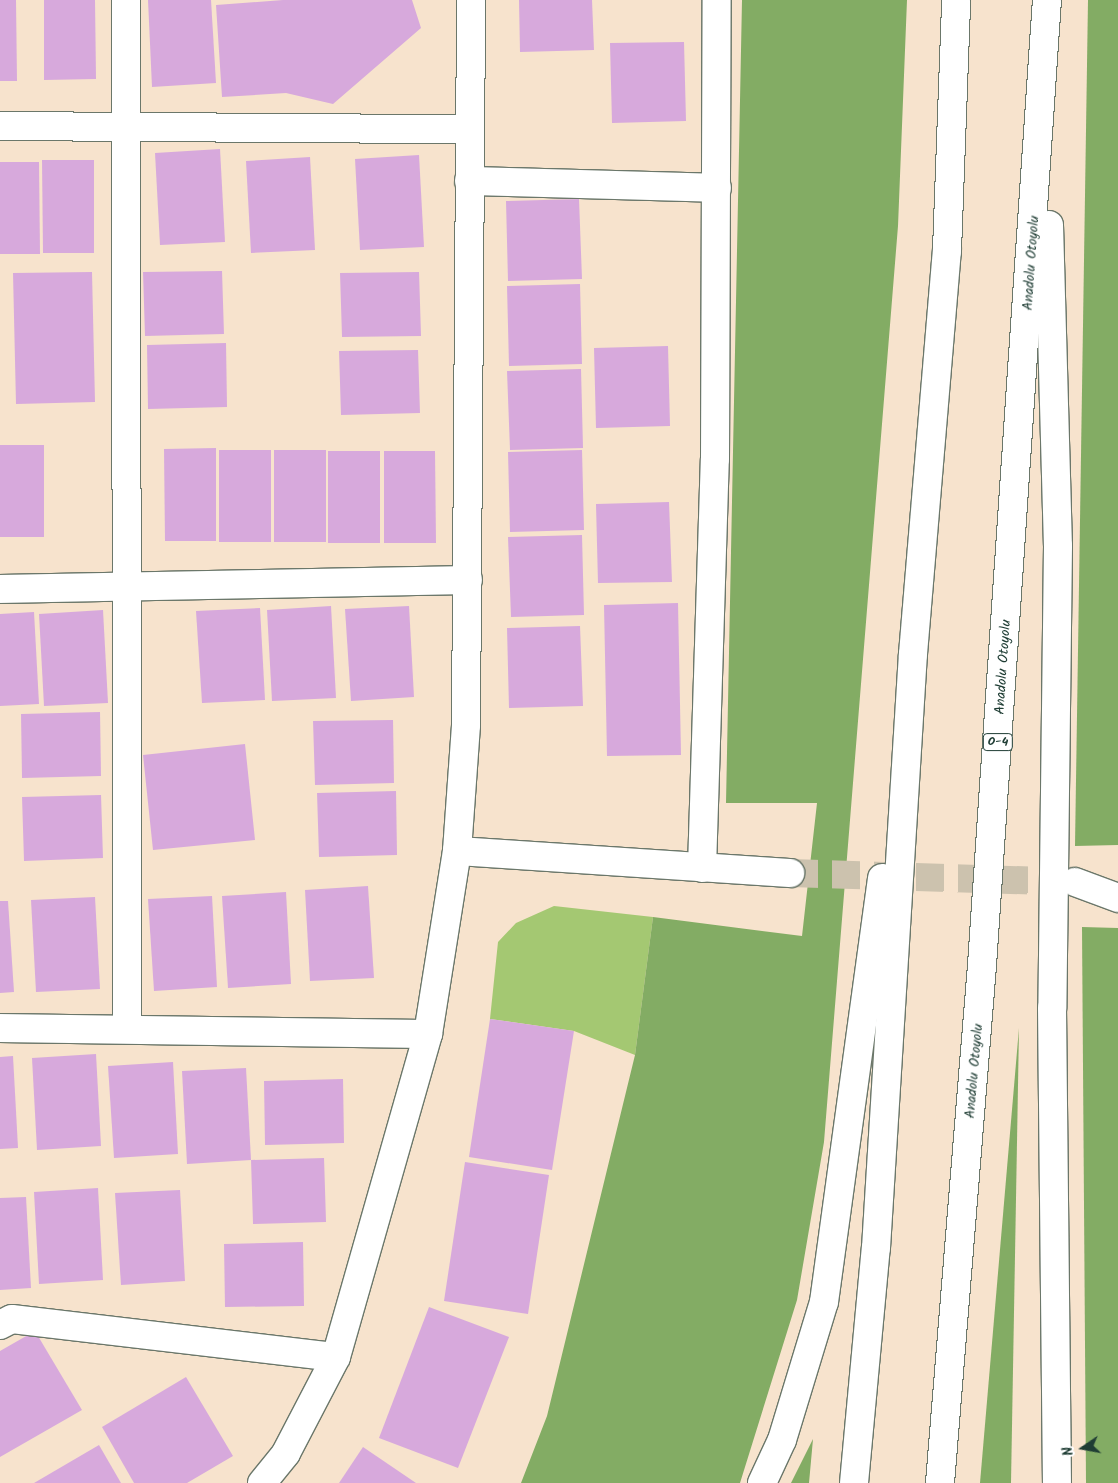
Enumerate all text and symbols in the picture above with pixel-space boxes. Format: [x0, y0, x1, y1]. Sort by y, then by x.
street label: Anadolu Otoyolu [1019, 215, 1043, 311]
street label: Anadolu Otoyolu [991, 619, 1015, 715]
road number: O-4 [982, 732, 1014, 752]
street label: Anadolu Otoyolu [961, 1023, 987, 1119]
north arrow [1058, 1423, 1108, 1473]
text: N [1057, 1445, 1080, 1458]

